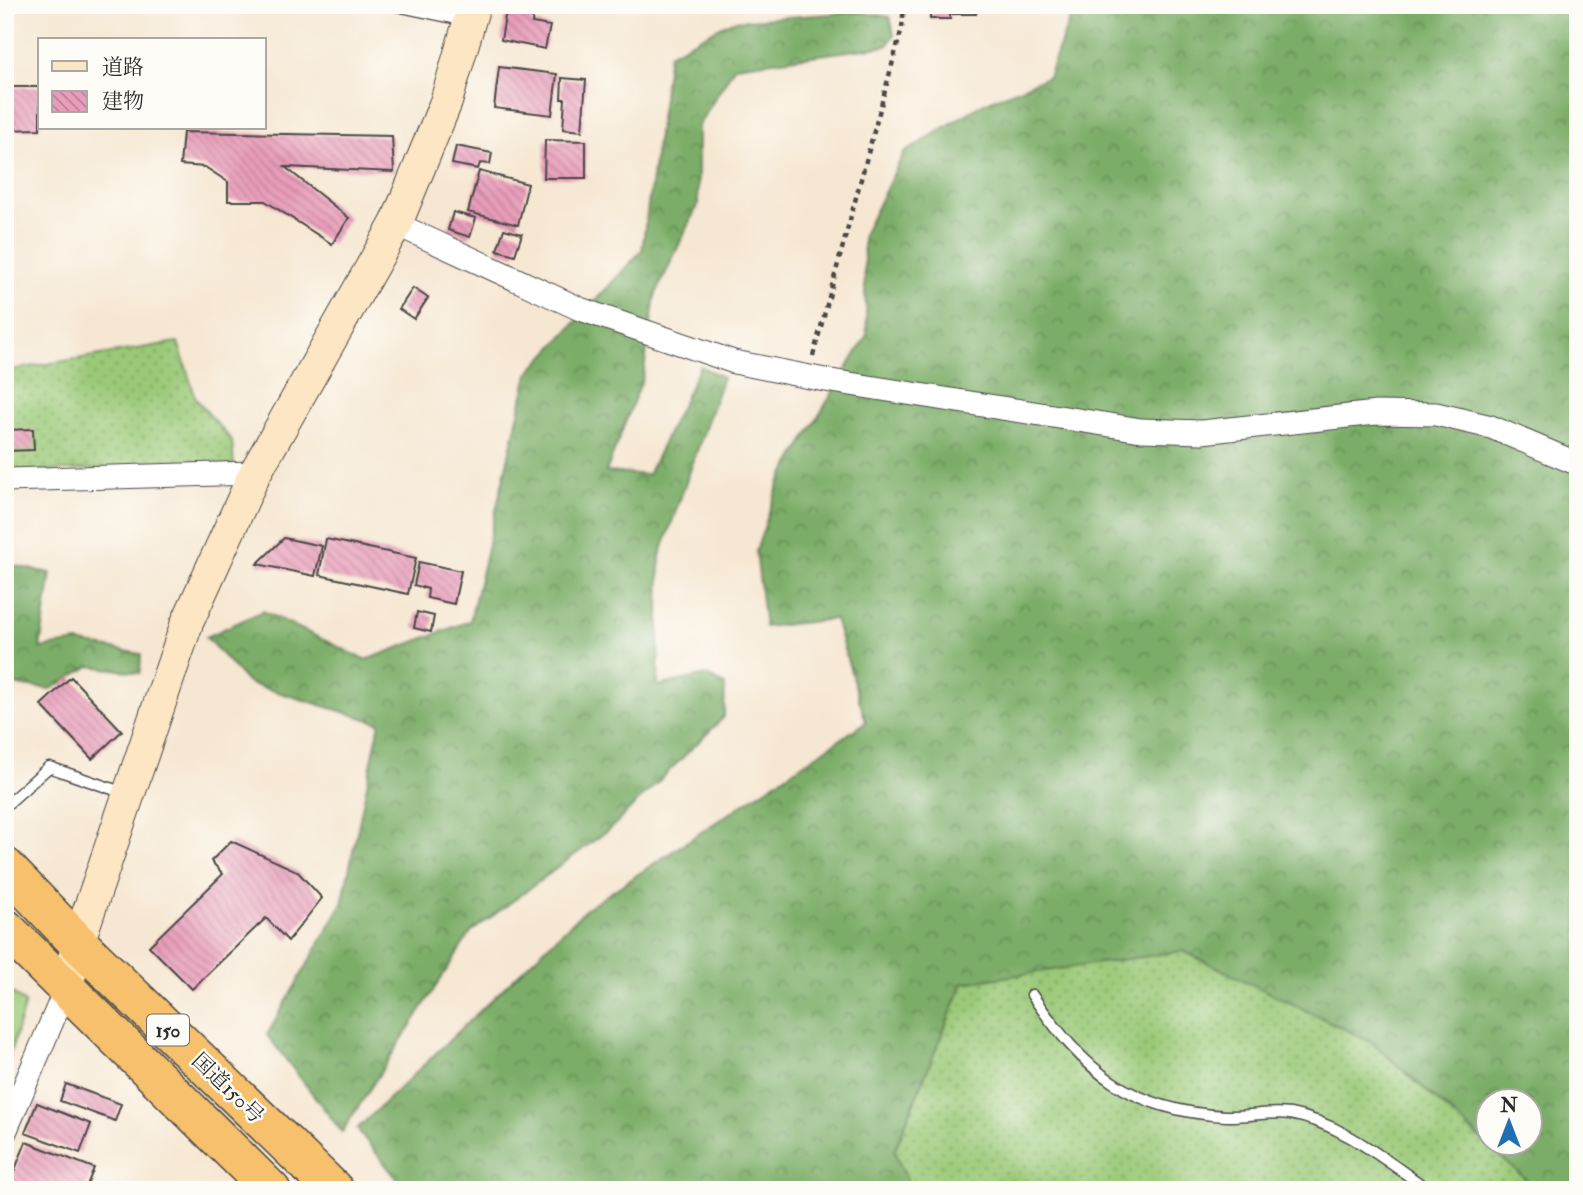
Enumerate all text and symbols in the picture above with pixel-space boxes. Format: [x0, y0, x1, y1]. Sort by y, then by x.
legend [38, 38, 266, 130]
text: 道路 [102, 54, 144, 81]
text: 建物 [102, 88, 144, 115]
road number: 150 [147, 1014, 189, 1046]
street label: 国道150号 [186, 1047, 269, 1129]
north arrow [1474, 1086, 1544, 1156]
text: N [1499, 1094, 1518, 1118]

